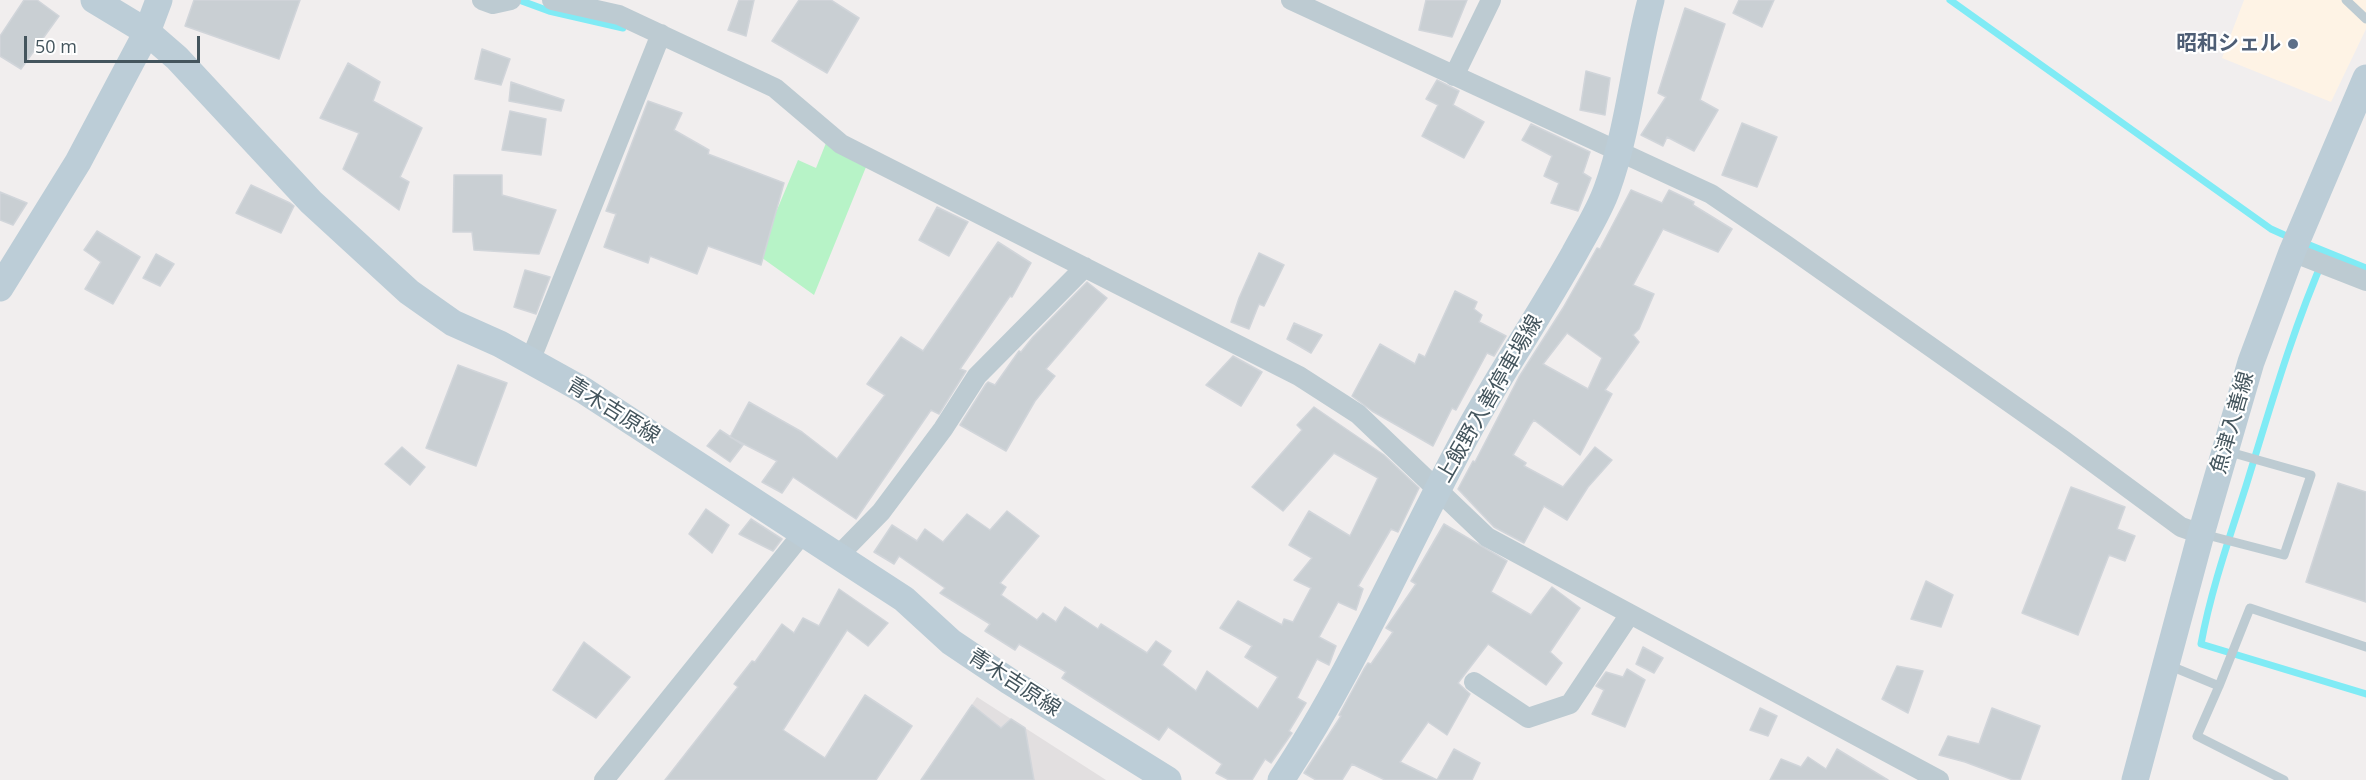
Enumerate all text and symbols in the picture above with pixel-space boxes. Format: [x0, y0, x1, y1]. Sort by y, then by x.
scale bar [27, 24, 202, 62]
place label: 昭和シェル [2176, 31, 2281, 57]
text: 50 m [35, 34, 77, 58]
marker: 昭和シェル [2286, 37, 2300, 51]
street label: 上飯野入善停車場線 [1432, 311, 1548, 487]
street label: 魚津入善線 [2206, 369, 2260, 477]
street label: 青木吉原線 [562, 372, 664, 450]
street label: 青木吉原線 [963, 644, 1065, 722]

